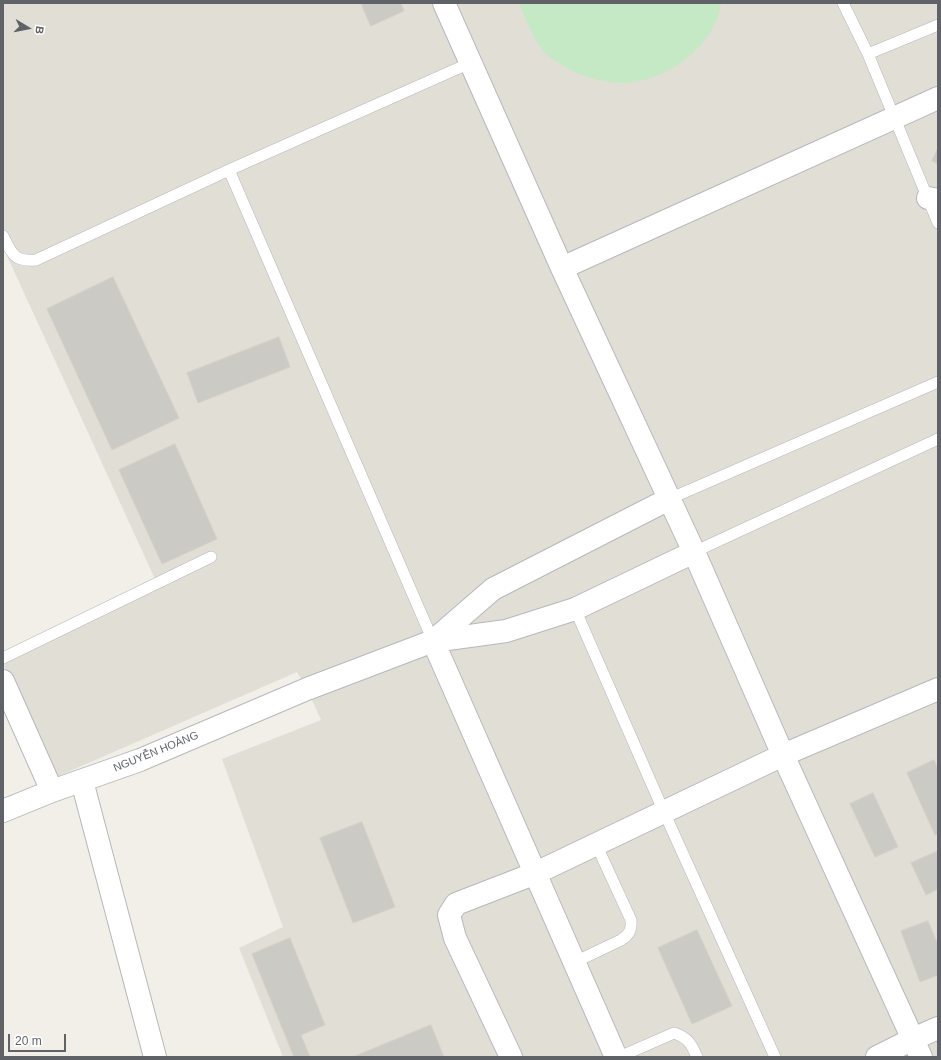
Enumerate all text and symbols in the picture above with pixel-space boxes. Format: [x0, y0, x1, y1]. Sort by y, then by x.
north arrow [8, 8, 48, 48]
text: B [33, 25, 46, 35]
street label: NGUYỄN HOÀNG [112, 729, 200, 775]
scale bar [10, 1026, 68, 1052]
text: 20 m [15, 1034, 42, 1048]

